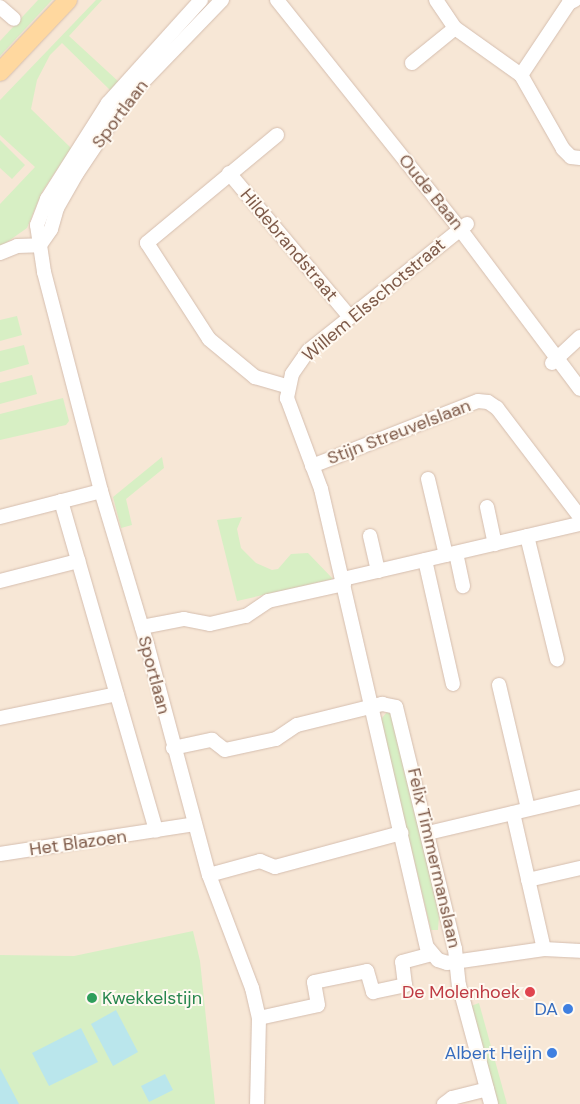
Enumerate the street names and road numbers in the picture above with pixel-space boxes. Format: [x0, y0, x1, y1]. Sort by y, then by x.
street label: Sportlaan [87, 76, 153, 152]
street label: Oude Baan [394, 150, 468, 234]
street label: Hildebrandstraat [236, 184, 342, 306]
street label: Willem Elsschotstraat [298, 234, 450, 366]
street label: Stijn Streuvelslaan [324, 395, 474, 469]
street label: Sportlaan [133, 634, 175, 716]
street label: Felix Timmermanslaan [403, 766, 465, 950]
street label: Het Blazoen [28, 825, 128, 861]

